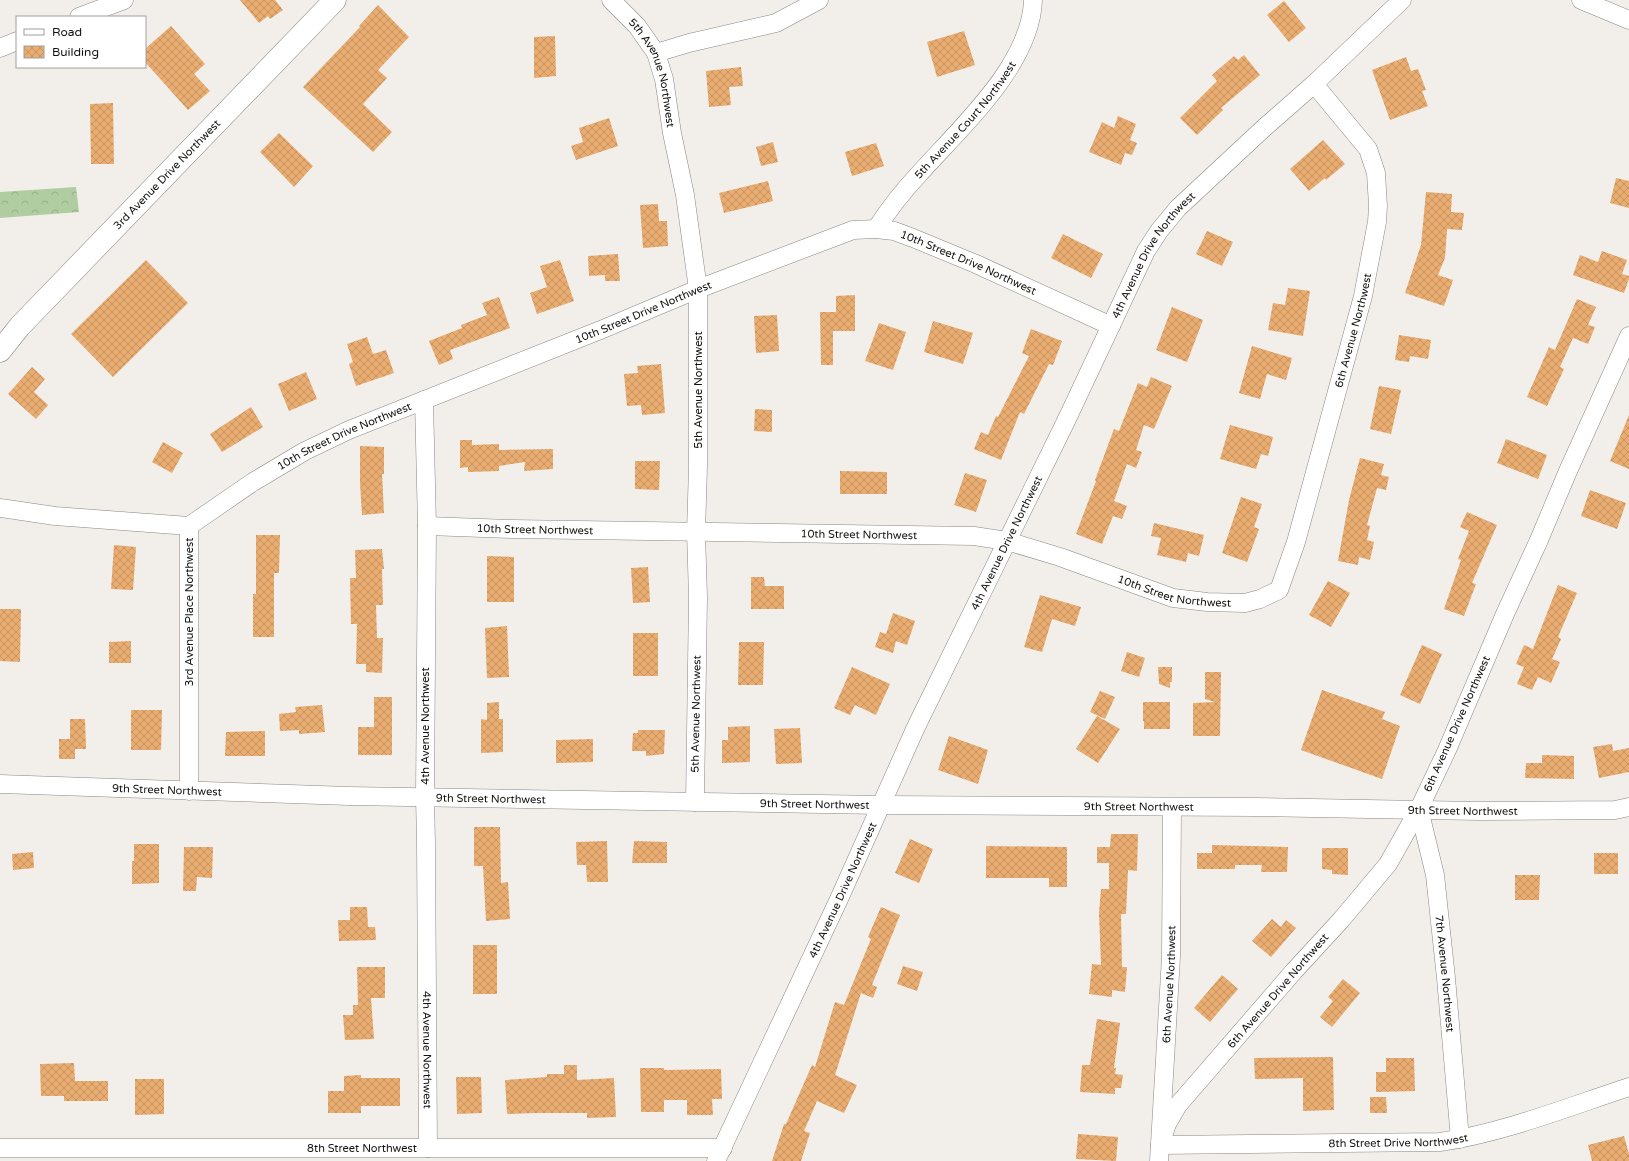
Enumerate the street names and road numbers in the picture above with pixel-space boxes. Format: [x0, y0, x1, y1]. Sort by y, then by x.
street label: 5th Avenue Northwest [626, 15, 678, 128]
street label: 5th Avenue Court Northwest [912, 59, 1018, 181]
street label: 3rd Avenue Drive Northwest [111, 117, 223, 232]
street label: 4th Avenue Drive Northwest [1109, 189, 1198, 320]
street label: 10th Street Drive Northwest [899, 227, 1038, 297]
street label: 6th Avenue Northwest [1332, 272, 1374, 389]
street label: 10th Street Drive Northwest [573, 278, 713, 346]
street label: 5th Avenue Northwest [692, 331, 705, 449]
street label: 10th Street Drive Northwest [275, 399, 413, 473]
street label: 4th Avenue Drive Northwest [968, 474, 1045, 612]
street label: 10th Street Northwest [476, 521, 593, 537]
street label: 10th Street Northwest [800, 527, 917, 542]
street label: 3rd Avenue Place Northwest [183, 538, 196, 686]
street label: 10th Street Northwest [1116, 572, 1231, 609]
street label: 6th Avenue Drive Northwest [1421, 654, 1493, 794]
street label: 5th Avenue Northwest [688, 655, 704, 773]
street label: 4th Avenue Northwest [419, 667, 432, 785]
street label: 9th Street Northwest [112, 781, 222, 798]
street label: 9th Street Northwest [436, 791, 546, 806]
street label: 9th Street Northwest [760, 796, 870, 811]
street label: 9th Street Northwest [1084, 800, 1194, 813]
street label: 9th Street Northwest [1408, 803, 1518, 818]
street label: 4th Avenue Drive Northwest [806, 820, 879, 960]
street label: 7th Avenue Northwest [1433, 914, 1457, 1033]
street label: 6th Avenue Northwest [1159, 925, 1178, 1043]
street label: 6th Avenue Drive Northwest [1225, 931, 1331, 1051]
street label: 4th Avenue Northwest [420, 991, 434, 1109]
street label: 8th Street Drive Northwest [1328, 1131, 1469, 1150]
street label: 8th Street Northwest [307, 1142, 417, 1155]

